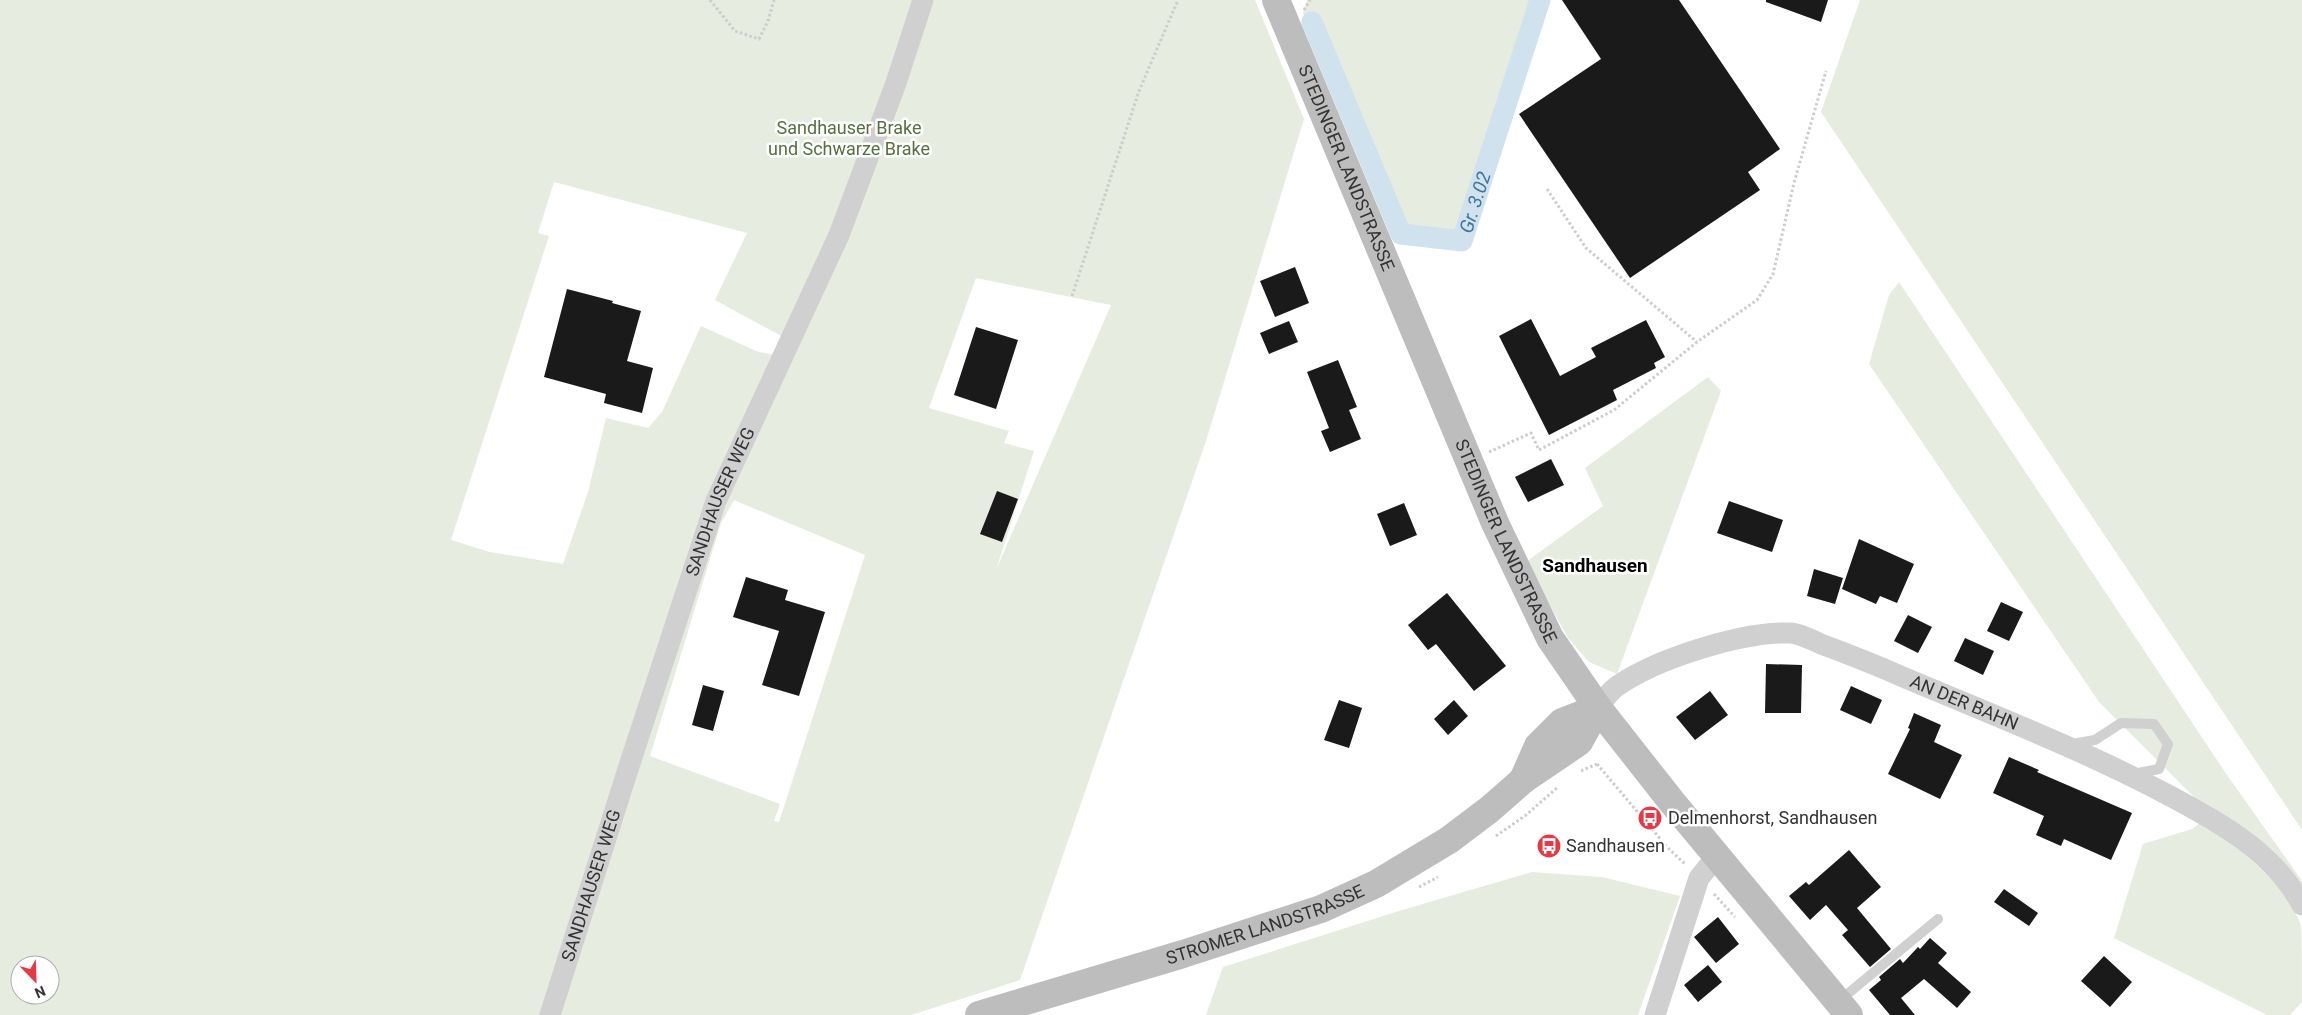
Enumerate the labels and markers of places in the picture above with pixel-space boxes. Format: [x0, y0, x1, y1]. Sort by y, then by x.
bus stop icon: Delmenhorst, Sandhausen [1637, 805, 1663, 831]
place label: Delmenhorst, Sandhausen [1668, 807, 1877, 828]
bus stop icon: Sandhausen [1536, 833, 1562, 859]
place label: Sandhausen [1566, 835, 1665, 856]

